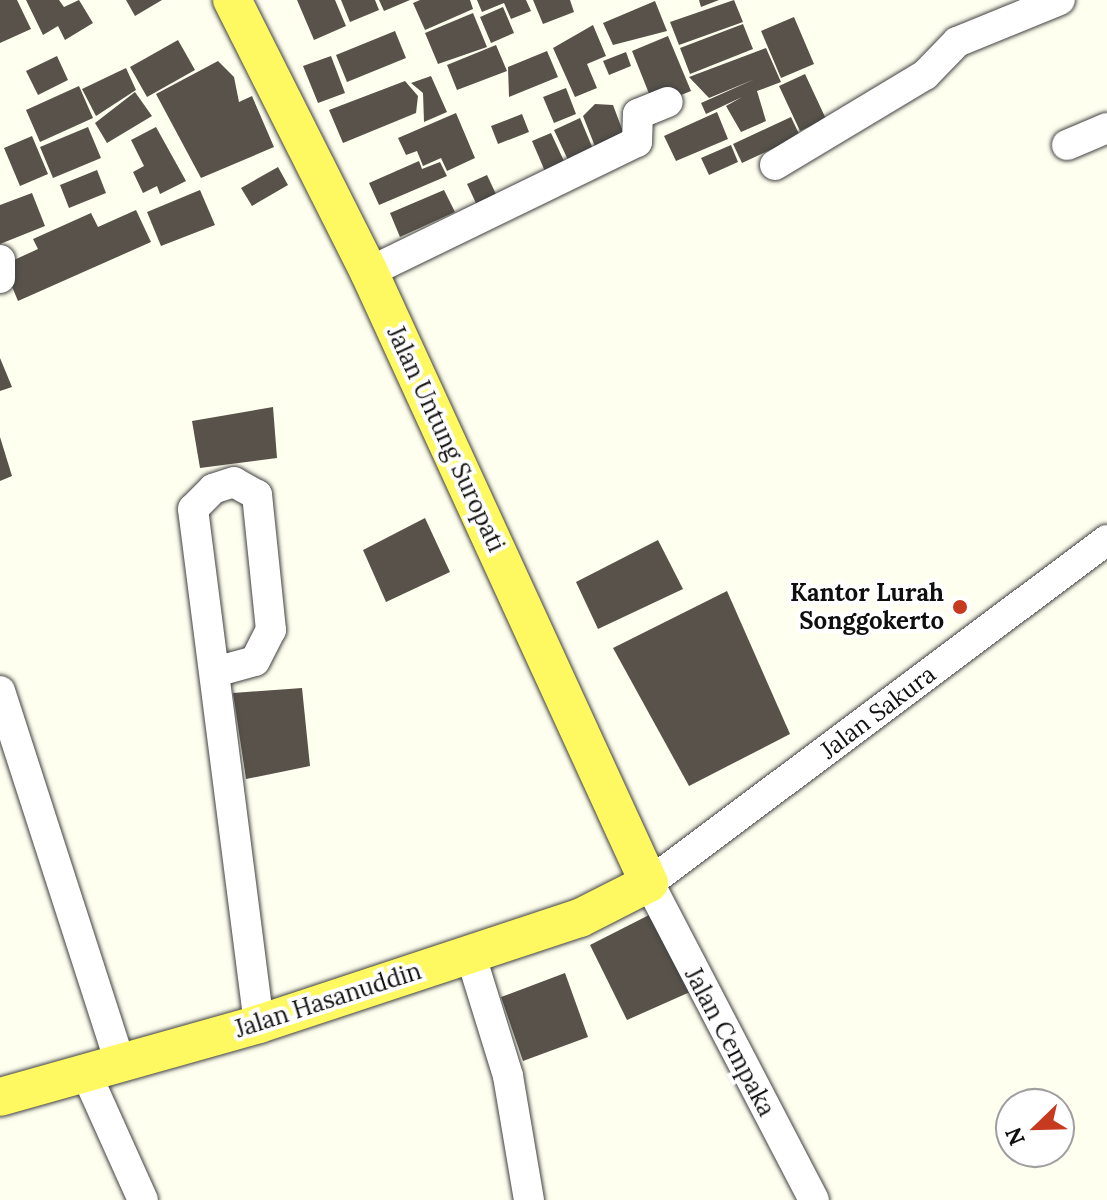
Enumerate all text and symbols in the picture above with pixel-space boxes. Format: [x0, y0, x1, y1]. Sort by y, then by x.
street label: Jalan Untung Suropati [381, 322, 511, 556]
place label: Kantor Lurah Songgokerto [790, 579, 944, 635]
marker: Kantor Lurah Songgokerto [951, 598, 969, 616]
street label: Jalan Sakura [815, 659, 941, 765]
street label: Jalan Hasanuddin [231, 956, 425, 1044]
street label: Jalan Cempaka [679, 963, 781, 1121]
north arrow [995, 1088, 1075, 1168]
text: N [999, 1123, 1031, 1150]

